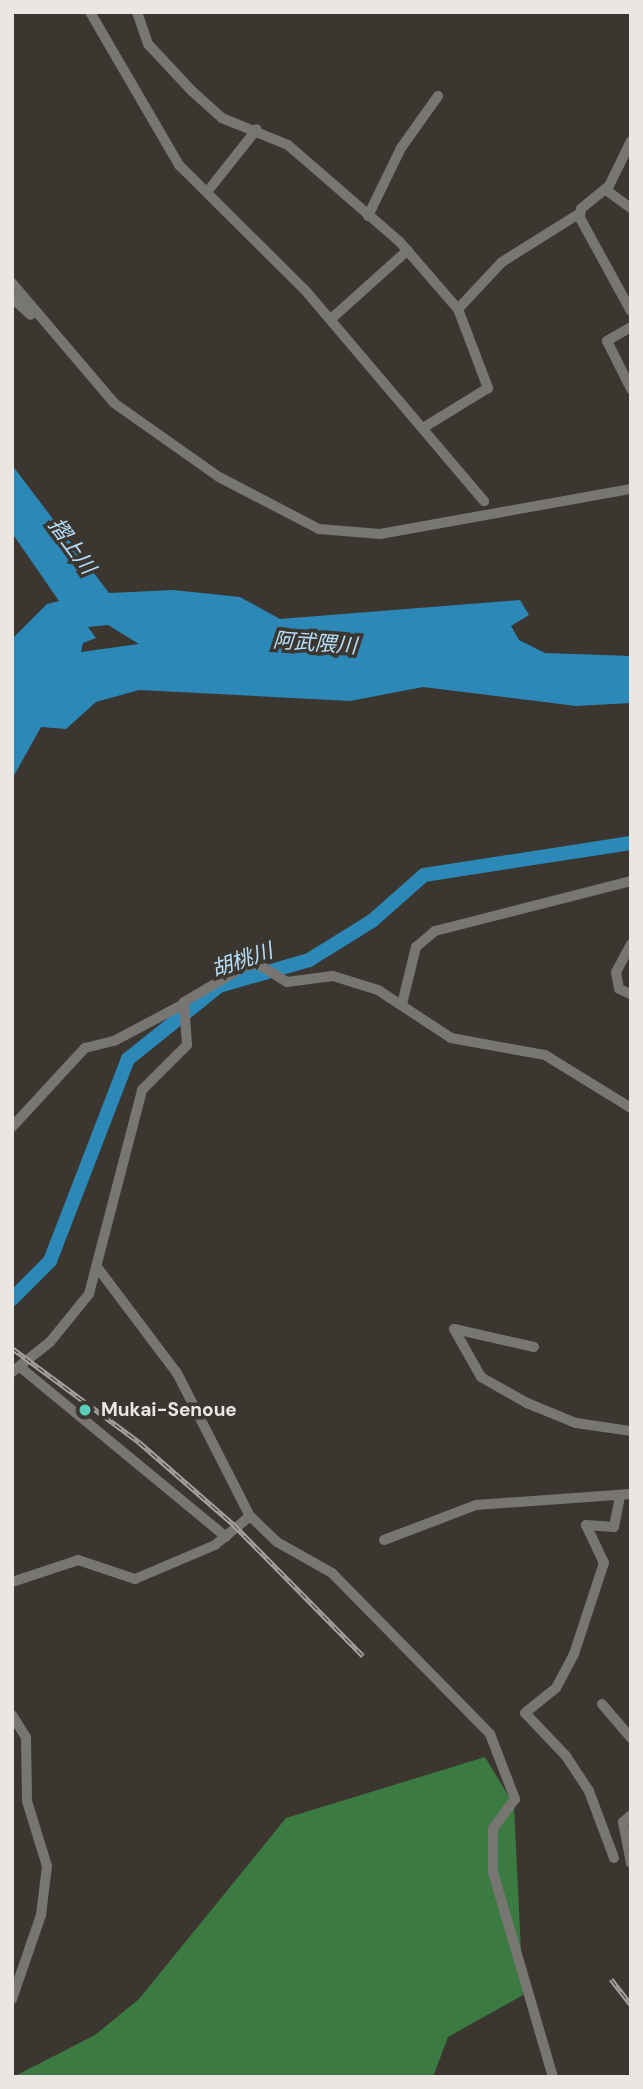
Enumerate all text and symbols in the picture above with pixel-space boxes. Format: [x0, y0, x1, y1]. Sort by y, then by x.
water label: 摺上川 [43, 513, 101, 579]
water label: 阿武隈川 [272, 628, 358, 658]
water label: 胡桃川 [208, 938, 276, 982]
place label: Mukai-Senoue [101, 1399, 237, 1421]
marker: Mukai-Senoue [75, 1400, 95, 1420]

